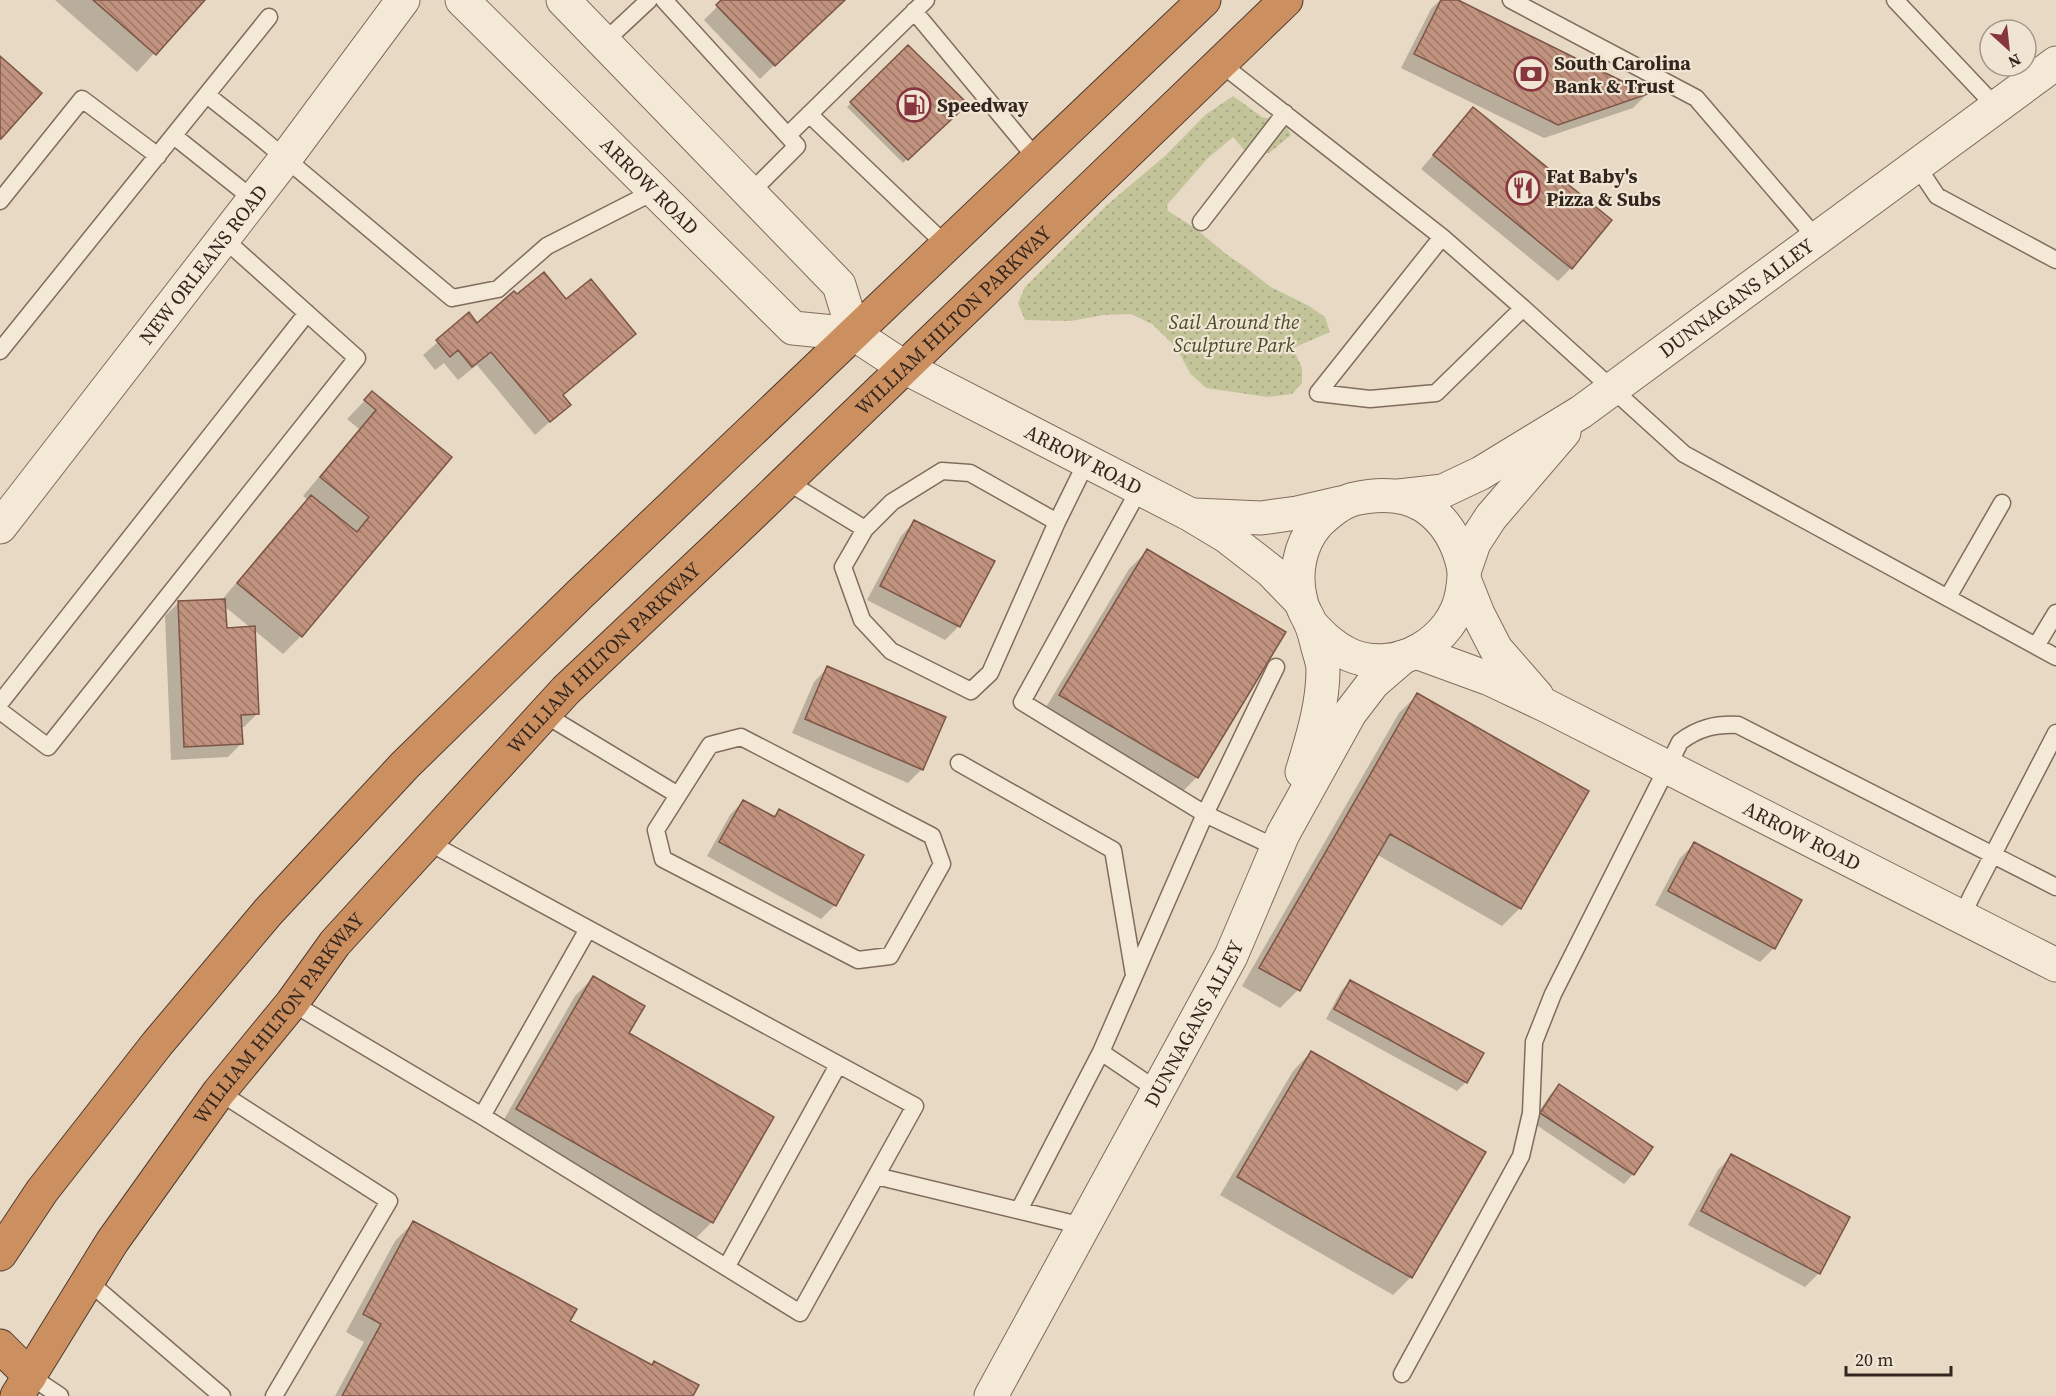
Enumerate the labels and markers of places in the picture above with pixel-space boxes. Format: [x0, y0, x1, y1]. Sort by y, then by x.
place label: South Carolina Bank & Trust [1554, 49, 1691, 100]
bank icon: South Carolina Bank & Trust [1513, 56, 1549, 92]
fuel station icon: Speedway [896, 87, 932, 123]
place label: Speedway [937, 91, 1029, 119]
place label: Fat Baby's Pizza & Subs [1546, 162, 1661, 213]
restaurant icon: Fat Baby's Pizza & Subs [1505, 170, 1541, 206]

